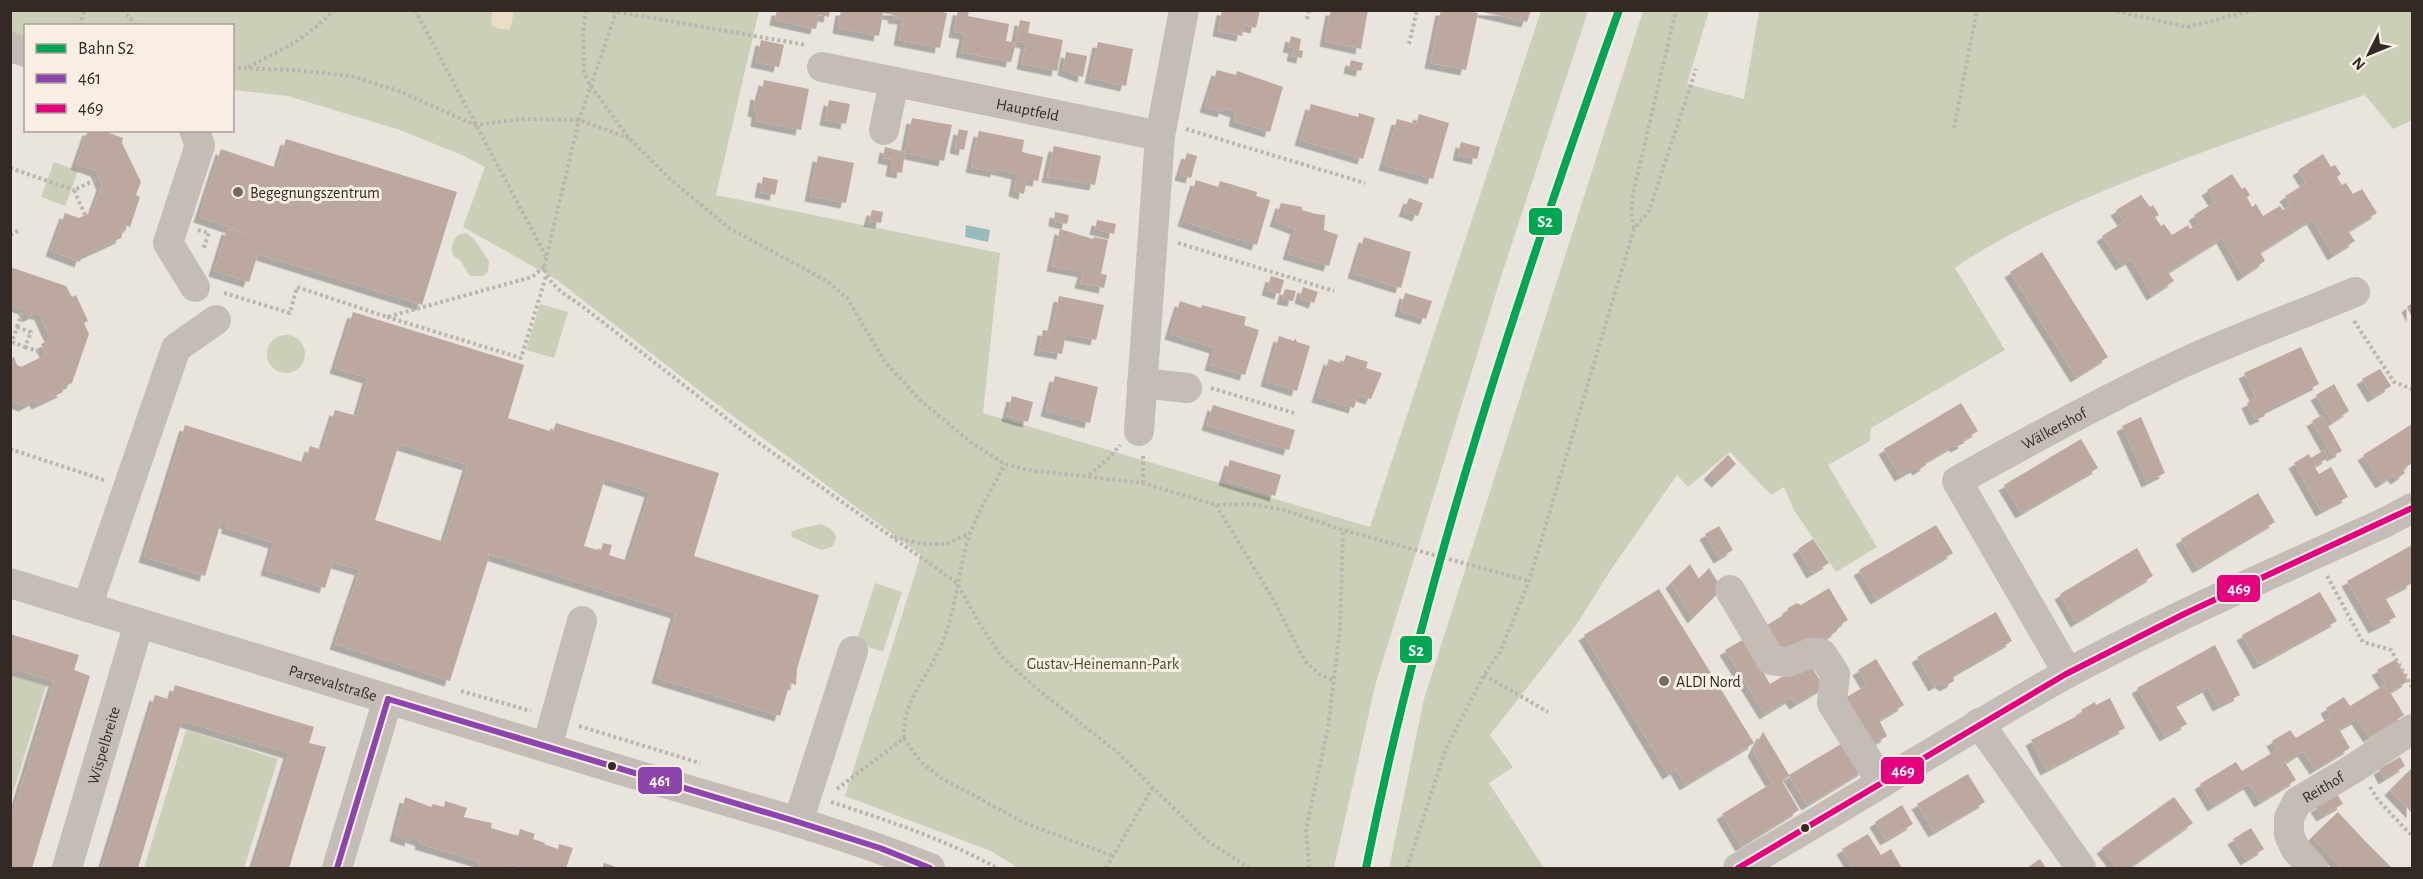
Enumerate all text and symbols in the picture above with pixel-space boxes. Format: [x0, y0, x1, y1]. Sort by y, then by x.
legend [24, 24, 234, 132]
north arrow [2339, 24, 2399, 84]
text: Bahn S2 [78, 40, 134, 58]
text: N [2349, 54, 2368, 73]
text: 461 [78, 70, 101, 88]
street label: Hauptfeld [995, 96, 1060, 124]
text: 469 [78, 100, 104, 118]
marker: Begegnungszentrum [231, 185, 245, 199]
place label: Begegnungszentrum [250, 185, 380, 201]
line badge: S2 [1528, 207, 1563, 236]
text: S2 [1537, 214, 1553, 230]
street label: Wälkershof [2019, 405, 2090, 453]
line badge: 469 [2216, 574, 2261, 603]
text: 469 [2227, 581, 2251, 597]
line badge: S2 [1399, 635, 1433, 664]
text: S2 [1408, 643, 1424, 659]
park label: Gustav-Heinemann-Park [1027, 656, 1180, 672]
street label: Parsevalstraße [287, 662, 379, 704]
marker: ALDI Nord [1657, 674, 1671, 688]
place label: ALDI Nord [1676, 674, 1741, 690]
street label: Wispelbreite [85, 705, 123, 786]
line badge: 469 [1880, 756, 1925, 785]
unlabelled marker [606, 760, 618, 772]
text: 469 [1891, 763, 1915, 779]
line badge: 461 [637, 766, 683, 795]
street label: Reithof [2300, 769, 2348, 806]
text: 461 [649, 773, 671, 789]
unlabelled marker [1799, 822, 1811, 834]

